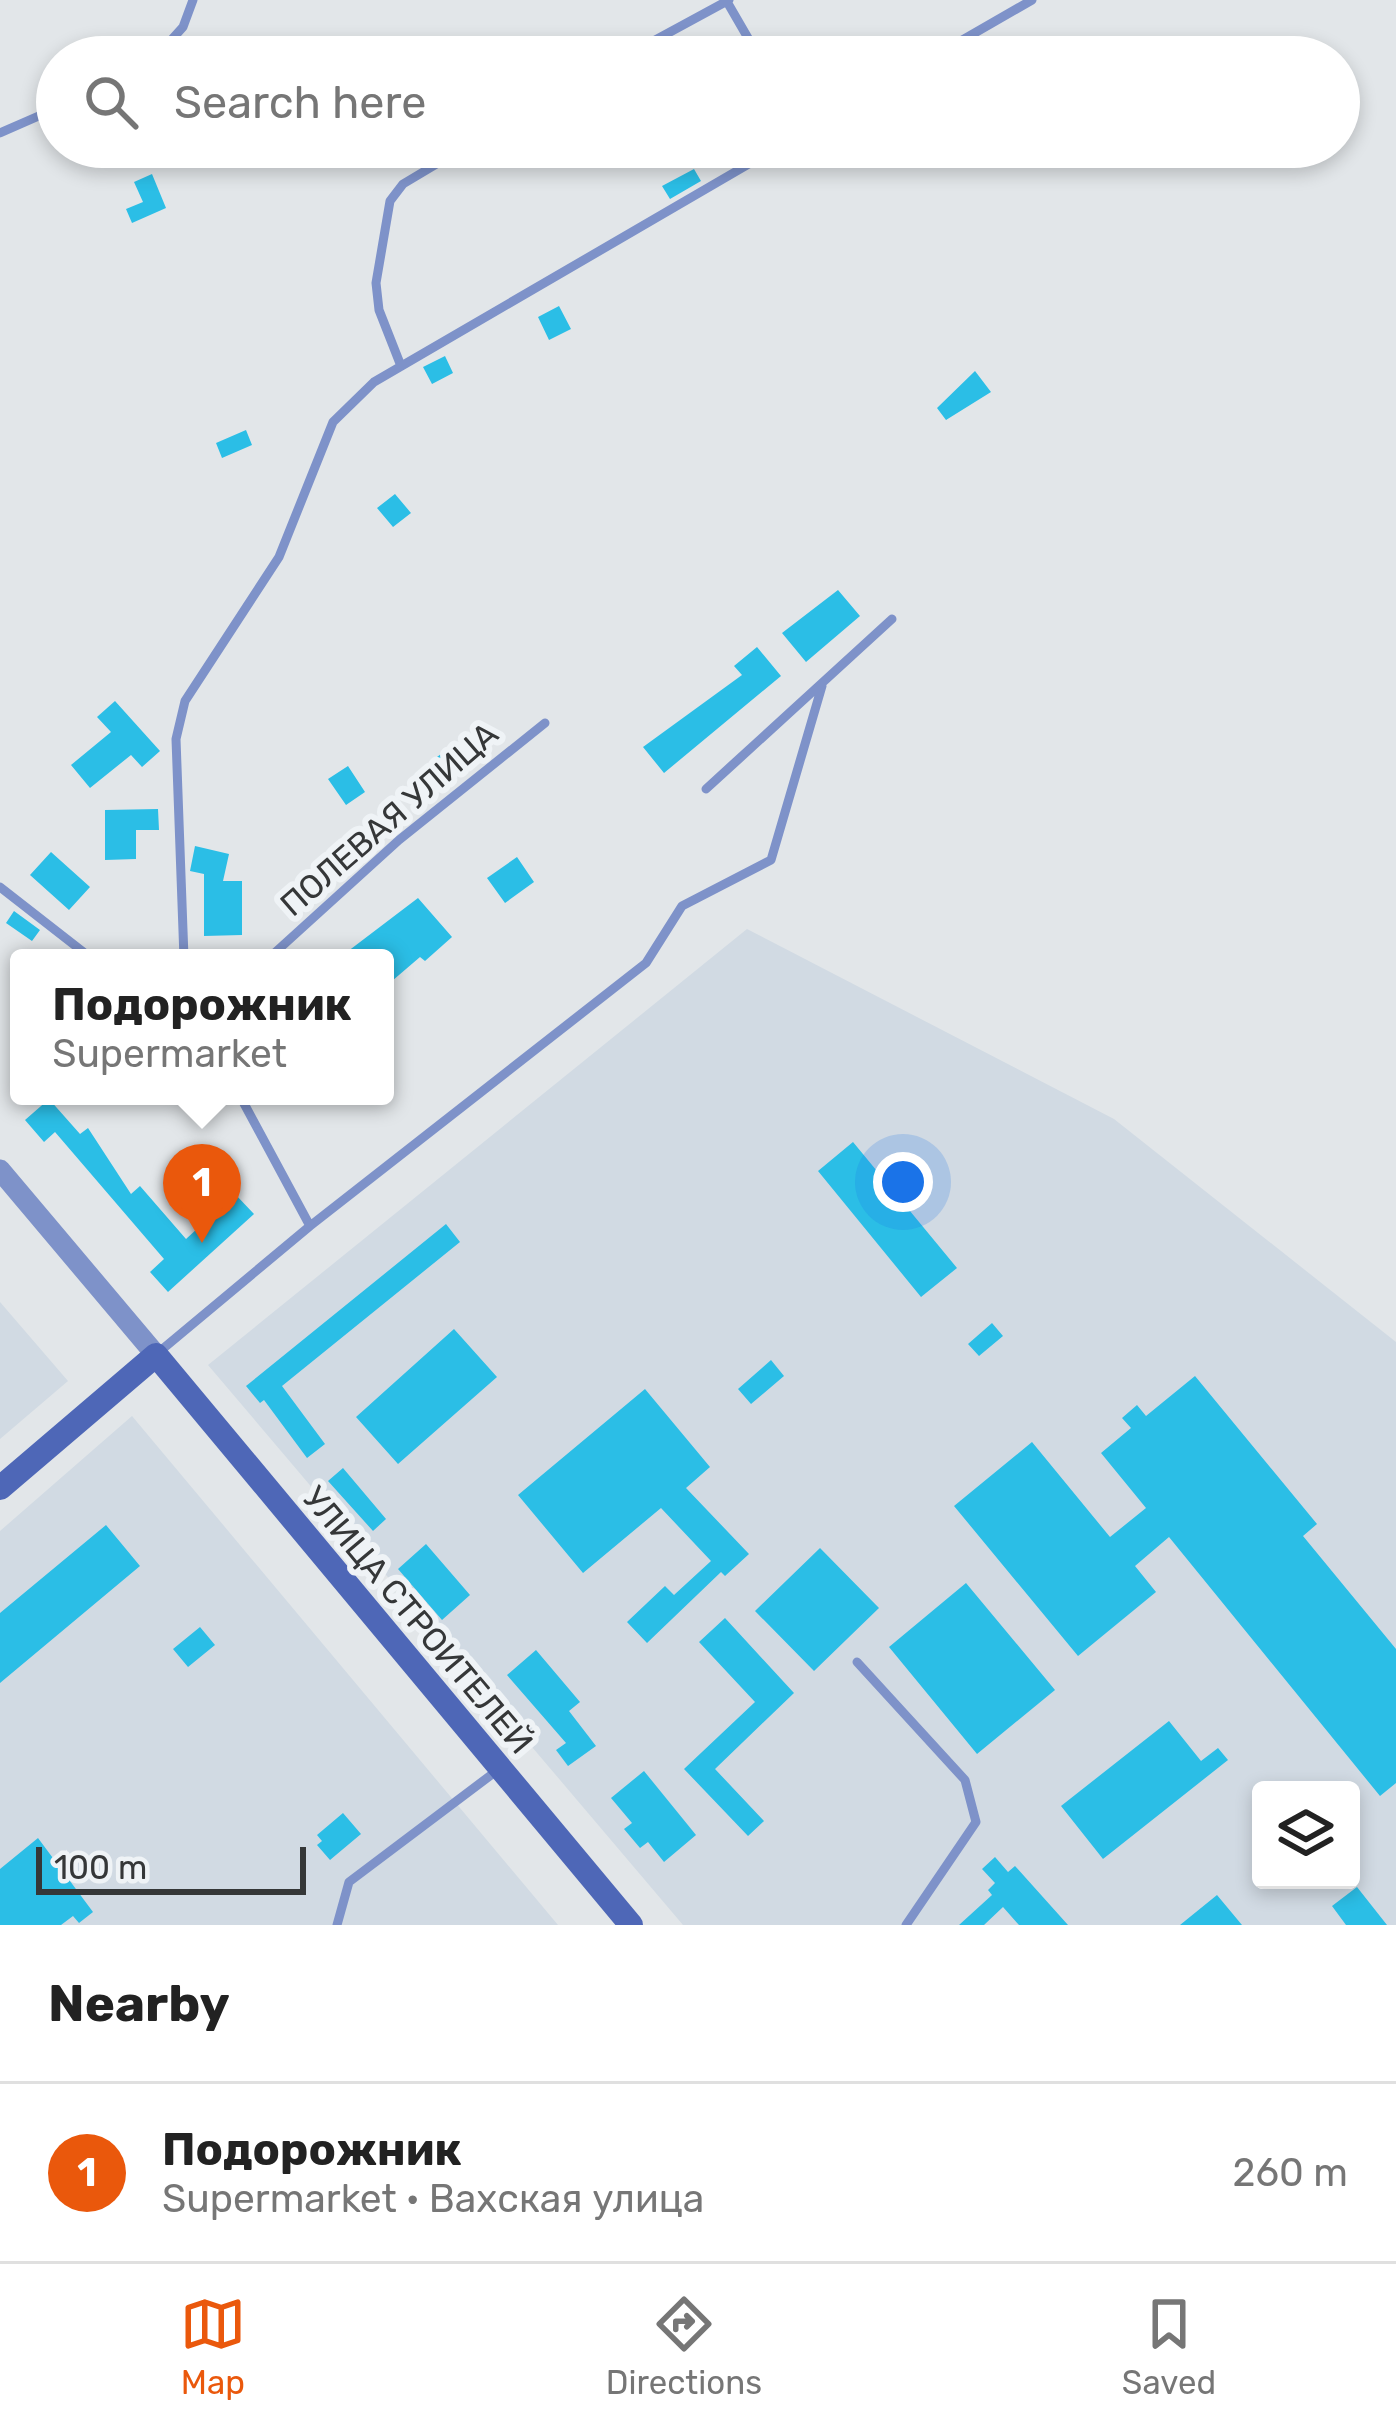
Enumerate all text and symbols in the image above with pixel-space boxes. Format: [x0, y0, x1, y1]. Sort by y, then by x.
search box [36, 36, 1360, 168]
icon: search [78, 69, 144, 135]
text: Search here [174, 76, 426, 129]
street label: ПОЛЕВАЯ УЛИЦА [272, 714, 506, 924]
popup [10, 949, 394, 1105]
text: Подорожник [52, 978, 352, 1031]
text: Supermarket [52, 1031, 287, 1077]
pin: 1 [163, 1144, 241, 1243]
your location [873, 1152, 933, 1212]
street label: УЛИЦА СТРОИТЕЛЕЙ [295, 1479, 541, 1761]
map controls [1252, 1781, 1360, 1889]
button: layers [1252, 1781, 1360, 1889]
scale bar [36, 1841, 306, 1894]
text: 100 m [54, 1848, 147, 1887]
text: Nearby [48, 1973, 230, 2034]
text: Подорожник [162, 2123, 462, 2176]
text: 1 [77, 2150, 97, 2196]
text: 260 m [1233, 2150, 1348, 2196]
text: Supermarket · Вахская улица [162, 2176, 704, 2222]
tab: Map [180, 2291, 246, 2402]
tab: Directions [606, 2291, 762, 2402]
tab: Saved [1122, 2291, 1216, 2402]

